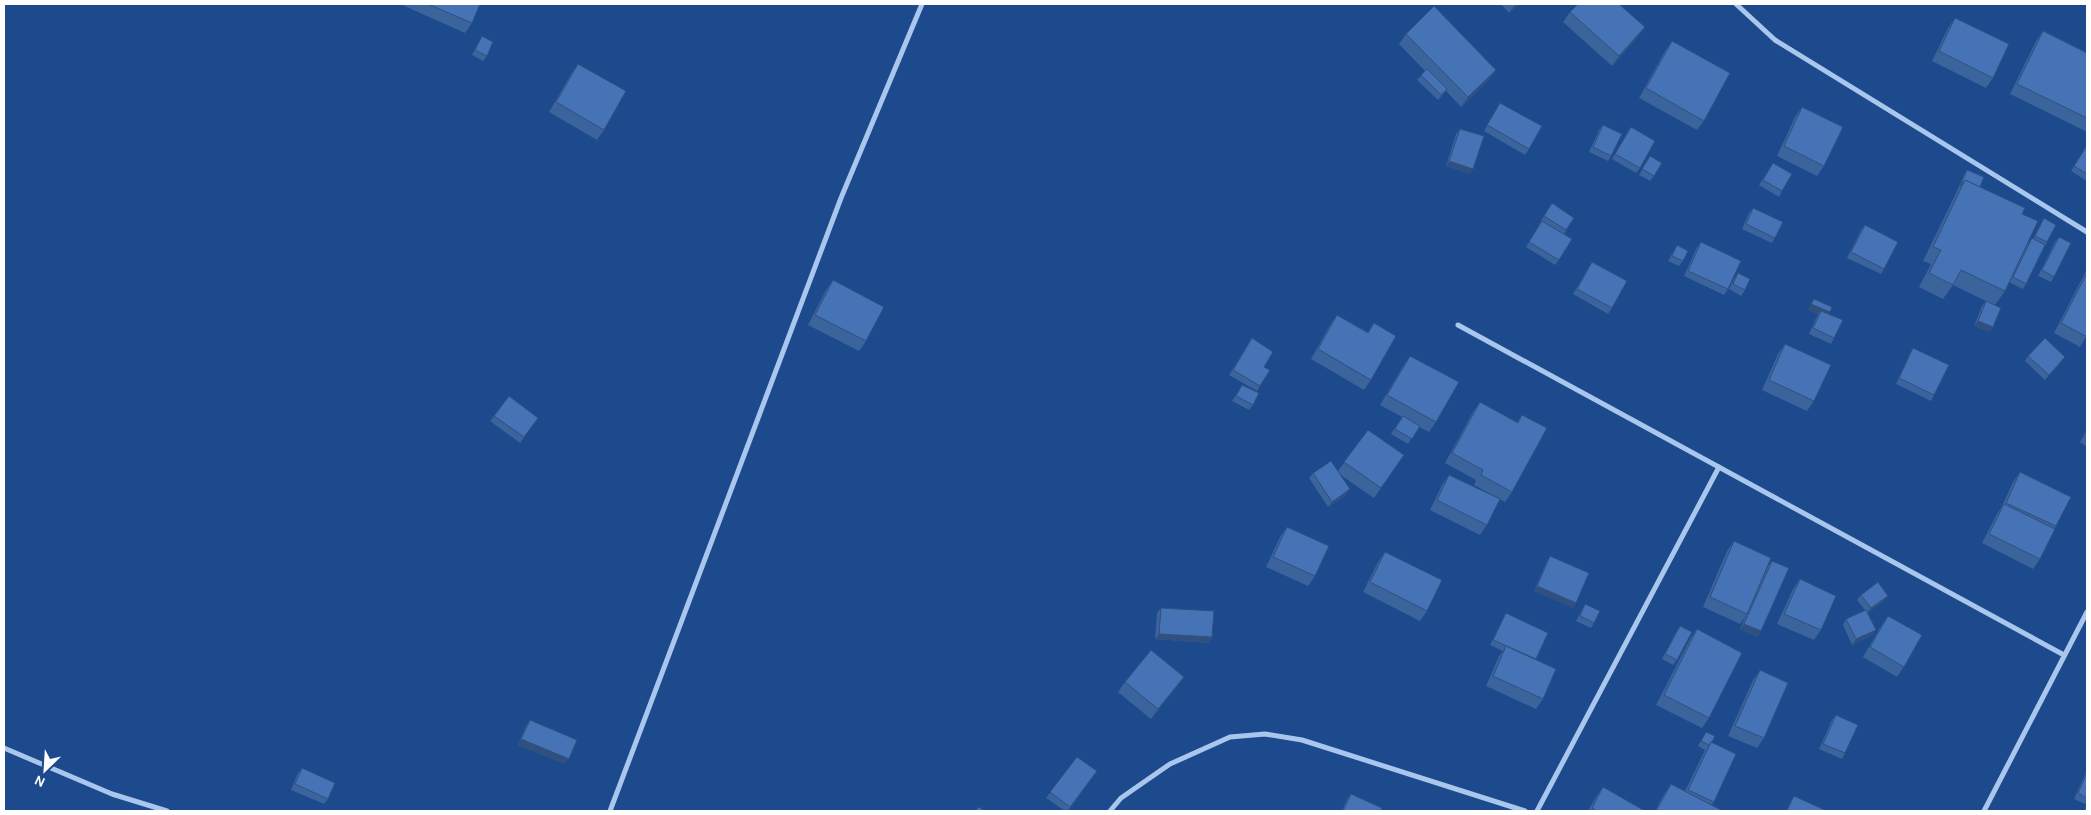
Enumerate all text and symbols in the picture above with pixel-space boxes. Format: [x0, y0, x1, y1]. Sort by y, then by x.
north arrow [20, 745, 70, 795]
text: N [32, 772, 48, 791]

